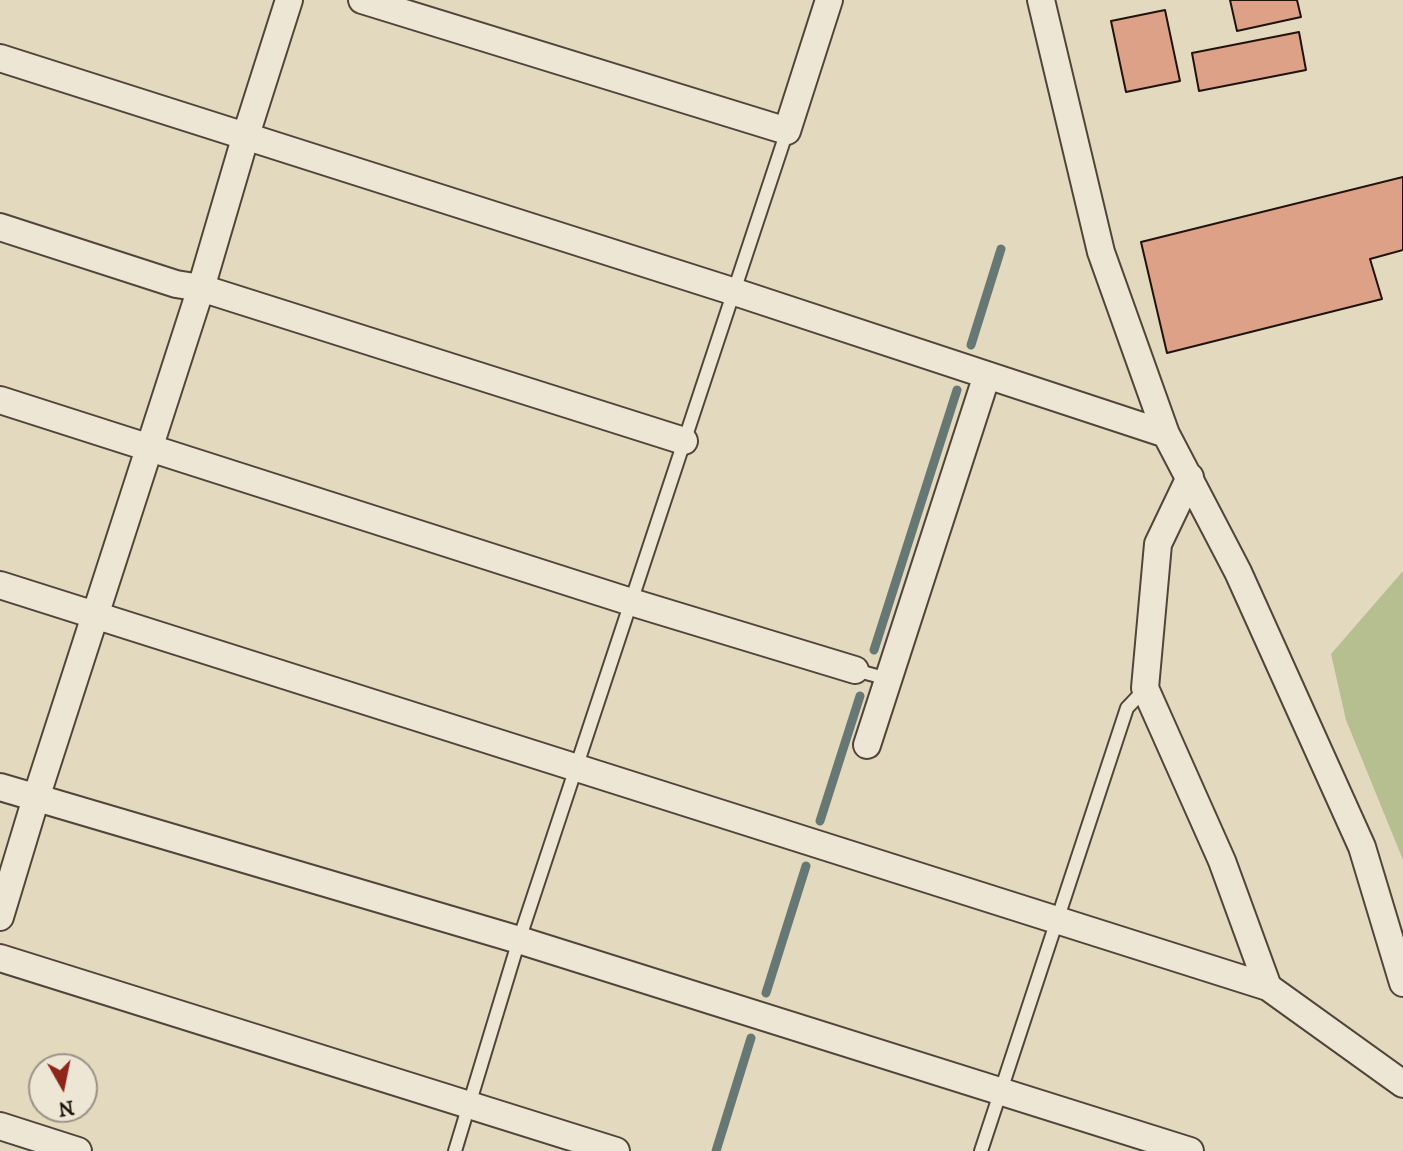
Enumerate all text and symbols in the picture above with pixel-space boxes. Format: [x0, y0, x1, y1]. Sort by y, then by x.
north arrow [28, 1053, 98, 1123]
text: N [57, 1095, 76, 1120]

